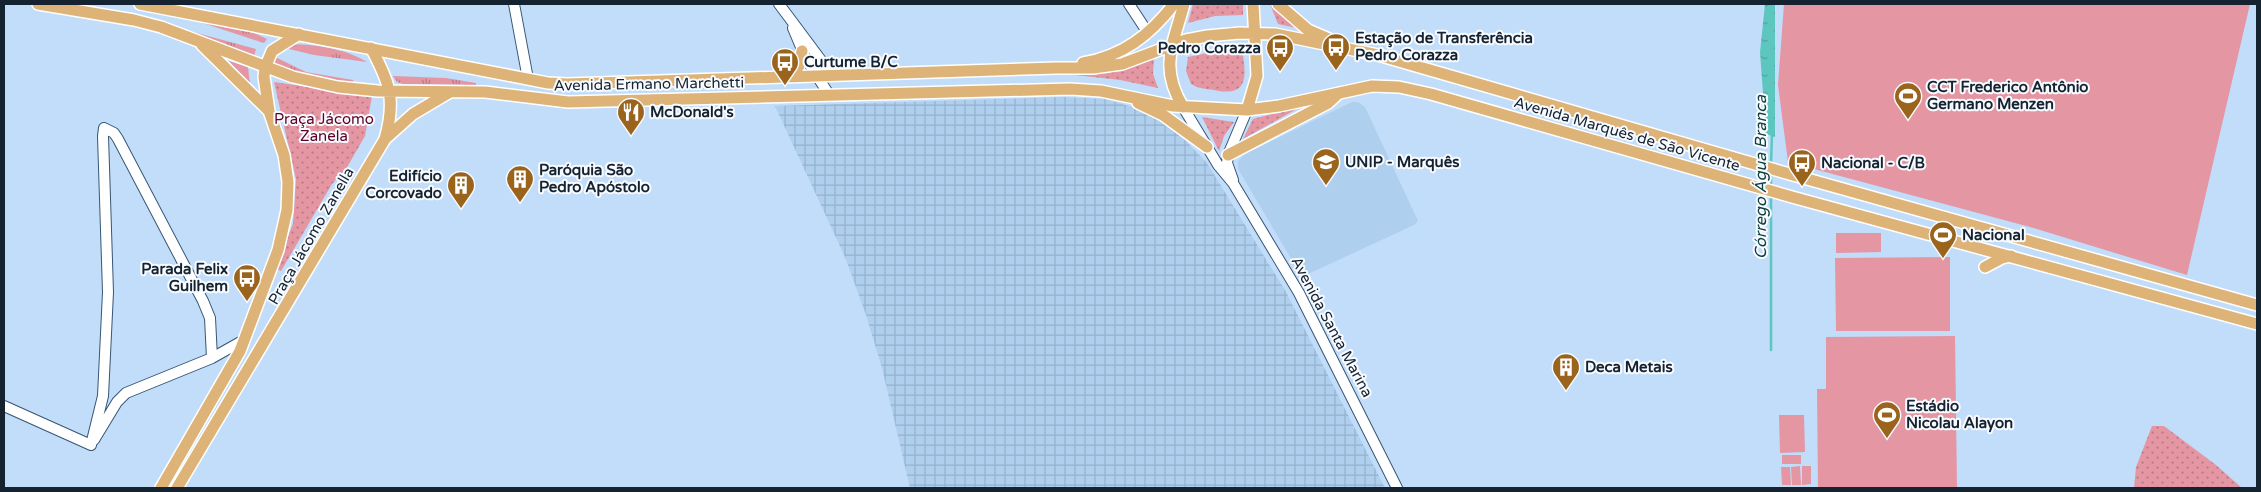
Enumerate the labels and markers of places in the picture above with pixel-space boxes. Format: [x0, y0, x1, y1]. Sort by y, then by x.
place label: Estação de Transferência Pedro Corazza [1355, 29, 1533, 64]
bus stop icon: Estação de Transferência Pedro Corazza [1321, 32, 1351, 71]
bus stop icon: Pedro Corazza [1265, 33, 1295, 72]
place label: Pedro Corazza [1158, 39, 1261, 57]
bus stop icon: Curtume B/C [770, 47, 800, 86]
place label: Curtume B/C [804, 53, 898, 71]
place label: CCT Frederico Antônio Germano Menzen [1927, 78, 2089, 113]
sports icon: CCT Frederico Antônio Germano Menzen [1893, 81, 1923, 120]
restaurant icon: McDonald's [616, 97, 646, 136]
place label: McDonald's [650, 103, 734, 121]
school or university icon: UNIP - Marquês [1311, 147, 1341, 186]
bus stop icon: Nacional - C/B [1787, 148, 1817, 187]
place label: UNIP - Marquês [1345, 153, 1459, 172]
place label: Nacional - C/B [1821, 154, 1925, 172]
place label: Paróquia São Pedro Apóstolo [539, 161, 650, 197]
building icon: Paróquia São Pedro Apóstolo [505, 164, 535, 203]
place label: Edifício Corcovado [365, 167, 442, 202]
building icon: Edifício Corcovado [446, 170, 476, 209]
sports icon: Nacional [1928, 220, 1958, 259]
place label: Nacional [1962, 226, 2025, 244]
place label: Parada Felix Guilhem [141, 260, 228, 295]
bus stop icon: Parada Felix Guilhem [232, 263, 262, 302]
building icon: Deca Metais [1551, 352, 1581, 391]
place label: Deca Metais [1585, 358, 1673, 376]
place label: Estádio Nicolau Alayon [1906, 397, 2013, 433]
sports icon: Estádio Nicolau Alayon [1872, 400, 1902, 439]

